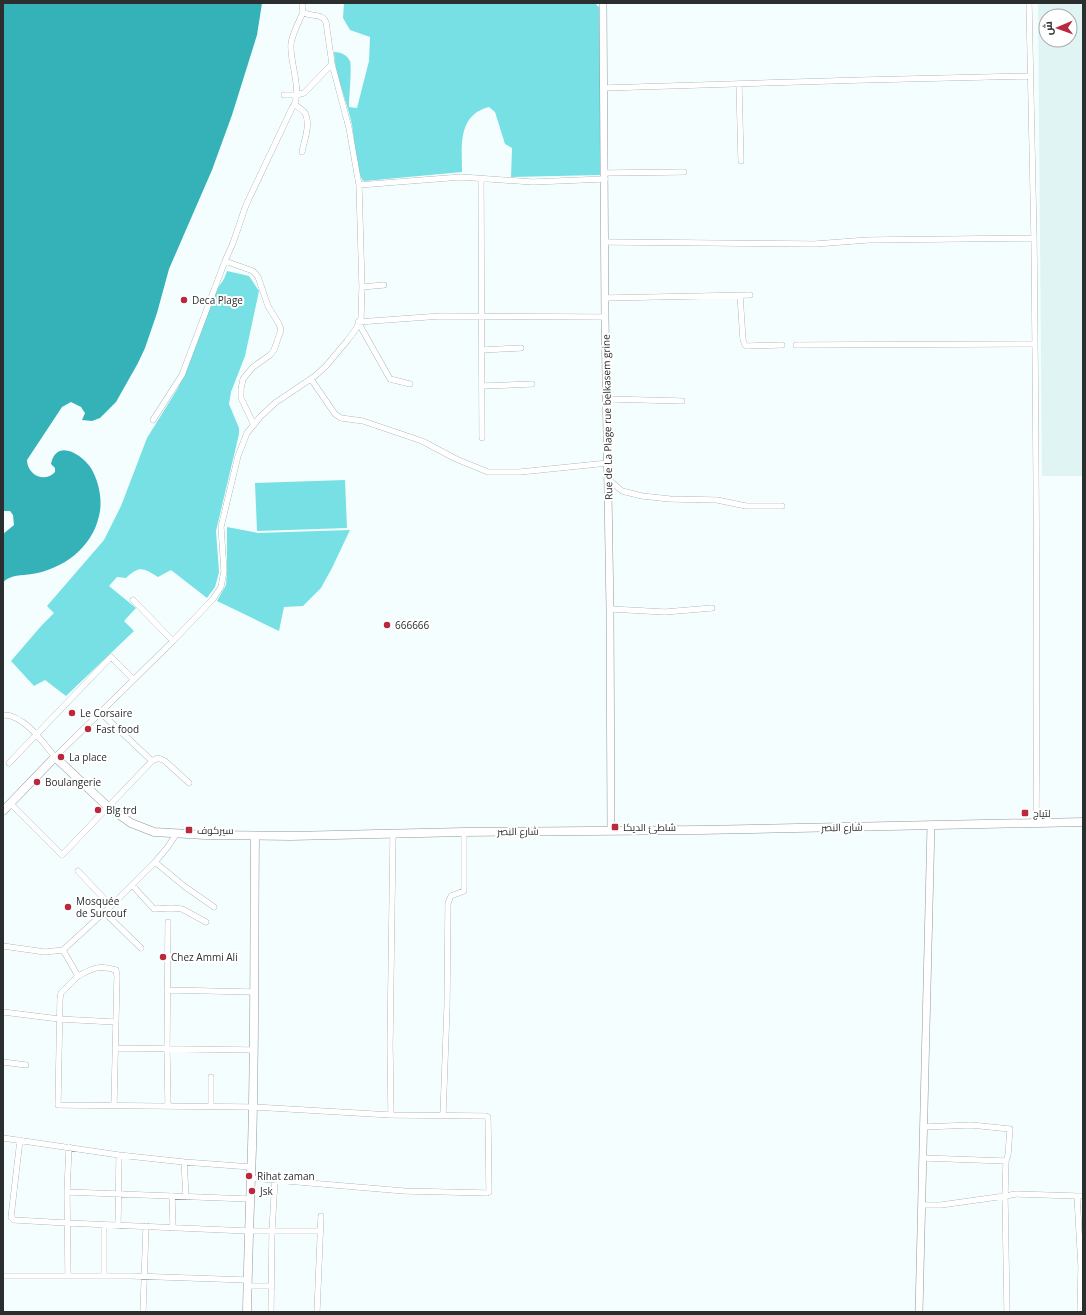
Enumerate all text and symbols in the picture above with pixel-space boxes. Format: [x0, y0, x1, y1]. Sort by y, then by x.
north arrow [1038, 8, 1078, 48]
text: ش [1040, 21, 1055, 36]
place label: Deca Plage [192, 293, 243, 307]
marker: Deca Plage [179, 295, 189, 305]
street label: Rue de La Plage rue belkasem grine [599, 334, 615, 500]
place label: 666666 [395, 618, 430, 632]
marker: 666666 [382, 620, 392, 630]
place label: Le Corsaire [80, 706, 133, 720]
marker: Le Corsaire [67, 708, 77, 718]
place label: Fast food [96, 722, 139, 736]
marker: Fast food [83, 724, 93, 734]
place label: La place [69, 750, 107, 764]
marker: La place [56, 752, 66, 762]
place label: Boulangerie [45, 775, 101, 789]
marker: Boulangerie [32, 777, 42, 787]
place label: Blg trd [106, 803, 137, 817]
marker: Blg trd [93, 805, 103, 815]
place label: لتياج [1033, 806, 1050, 820]
marker: لتياج [1020, 808, 1030, 818]
place label: شاطئ الديكا [623, 820, 676, 834]
street label: شارع النصر [820, 820, 863, 834]
marker: شاطئ الديكا [610, 822, 620, 832]
place label: سيركوف [197, 823, 234, 837]
street label: شارع النصر [496, 824, 539, 838]
marker: سيركوف [184, 825, 194, 835]
place label: Mosquée de Surcouf [76, 894, 127, 920]
marker: Mosquée de Surcouf [63, 902, 73, 912]
place label: Chez Ammi Ali [171, 950, 238, 964]
marker: Chez Ammi Ali [158, 952, 168, 962]
place label: Rihat zaman [257, 1169, 315, 1183]
marker: Rihat zaman [244, 1171, 254, 1181]
place label: Jsk [259, 1184, 273, 1198]
marker: Jsk [247, 1186, 257, 1196]

